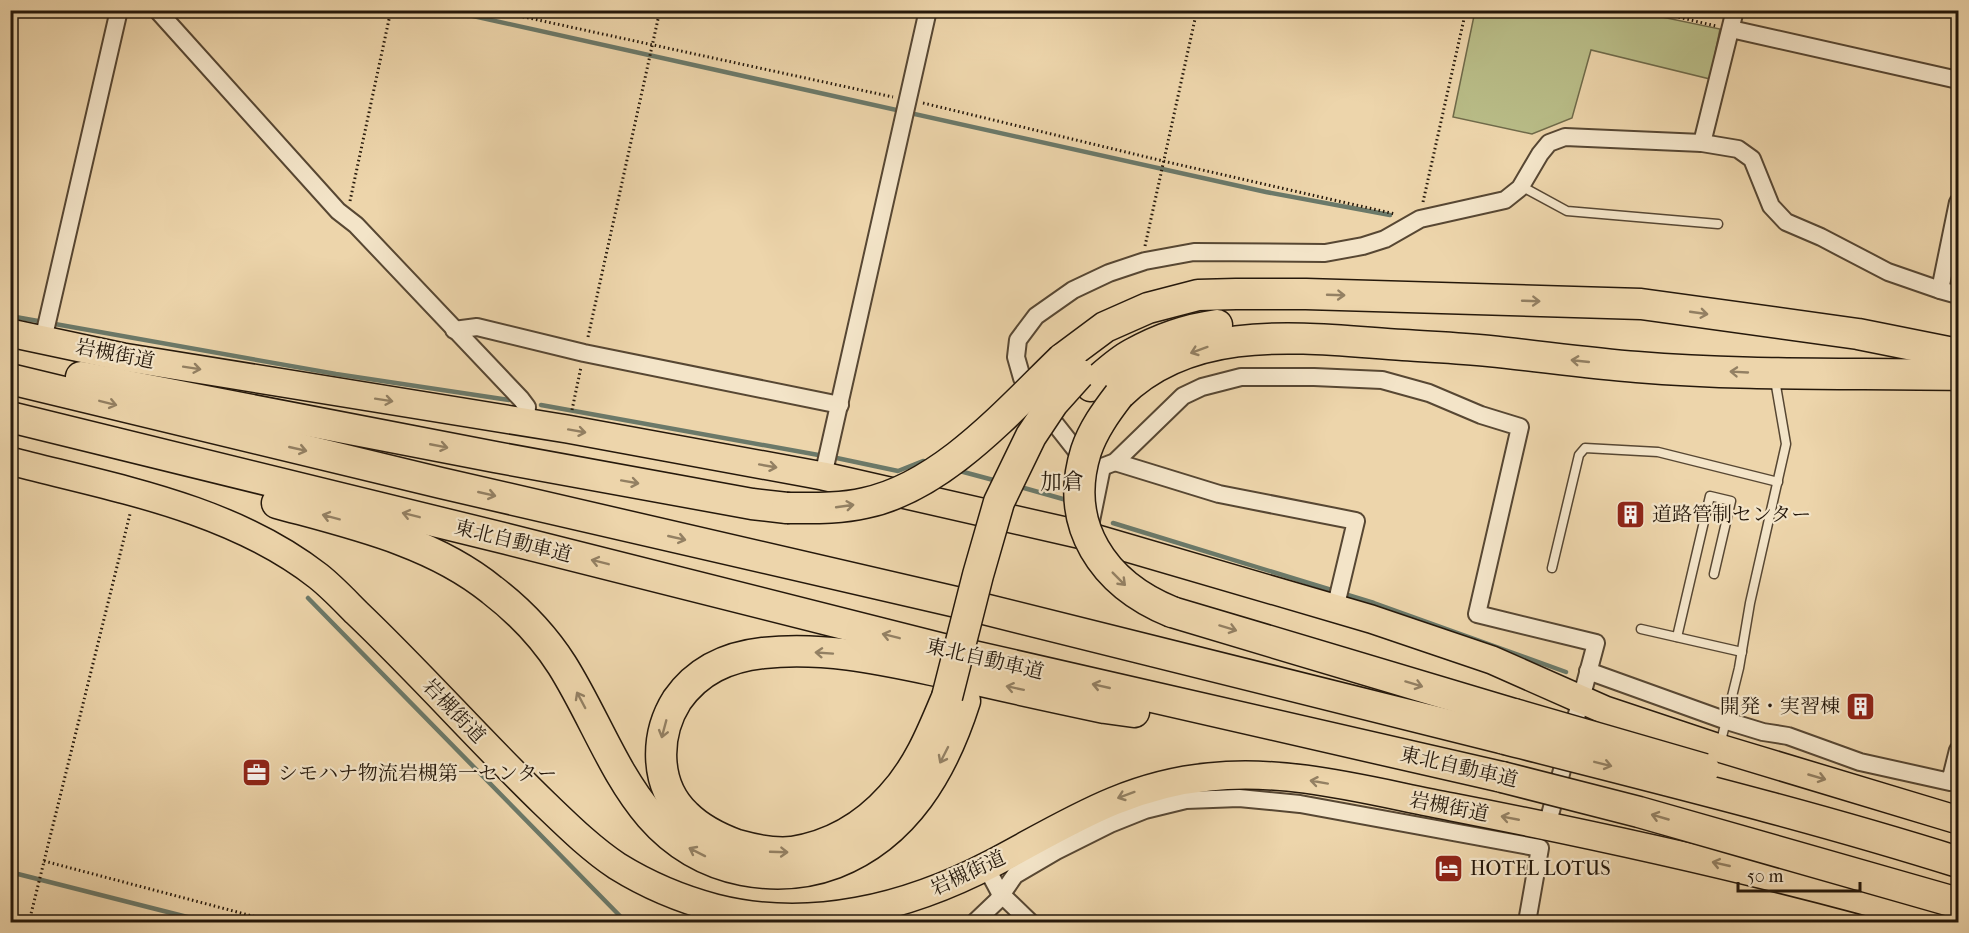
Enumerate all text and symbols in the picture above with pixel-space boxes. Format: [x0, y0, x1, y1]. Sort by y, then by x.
one-way arrow [1325, 289, 1345, 301]
one-way arrow [1520, 295, 1540, 307]
one-way arrow [1689, 307, 1709, 318]
street label: 岩槻街道 [74, 335, 156, 373]
one-way arrow [1190, 345, 1209, 356]
one-way arrow [1571, 355, 1590, 366]
one-way arrow [181, 363, 201, 374]
one-way arrow [1729, 366, 1749, 377]
one-way arrow [374, 395, 393, 406]
one-way arrow [98, 398, 117, 410]
one-way arrow [566, 426, 586, 437]
one-way arrow [428, 441, 448, 452]
one-way arrow [288, 443, 307, 455]
one-way arrow [758, 461, 778, 472]
district label: 加倉 [1040, 469, 1084, 495]
one-way arrow [620, 477, 640, 488]
one-way arrow [478, 488, 497, 500]
building icon: 道路管制センター [1615, 498, 1647, 530]
one-way arrow [835, 501, 855, 512]
place label: 道路管制センター [1652, 503, 1811, 526]
one-way arrow [401, 509, 420, 520]
one-way arrow [322, 511, 341, 522]
street label: 東北自動車道 [452, 515, 574, 567]
one-way arrow [668, 532, 687, 544]
one-way arrow [591, 556, 610, 568]
one-way arrow [1111, 572, 1126, 587]
one-way arrow [1218, 623, 1237, 634]
one-way arrow [881, 630, 900, 642]
street label: 東北自動車道 [924, 634, 1046, 684]
one-way arrow [814, 647, 834, 658]
street label: 岩槻街道 [418, 674, 490, 748]
one-way arrow [1092, 679, 1111, 691]
one-way arrow [1404, 679, 1423, 690]
one-way arrow [1006, 682, 1025, 694]
building icon: 開発・実習棟 [1845, 690, 1877, 722]
one-way arrow [575, 692, 586, 710]
place label: 開発・実習棟 [1720, 695, 1840, 718]
one-way arrow [658, 720, 670, 739]
street label: 東北自動車道 [1398, 742, 1520, 792]
one-way arrow [938, 746, 949, 764]
office icon: シモハナ物流岩槻第一センター [241, 757, 273, 789]
one-way arrow [1593, 759, 1612, 770]
place label: シモハナ物流岩槻第一センター [278, 762, 557, 785]
one-way arrow [1807, 772, 1826, 783]
one-way arrow [1309, 776, 1329, 787]
street label: 岩槻街道 [1408, 788, 1490, 826]
one-way arrow [1117, 791, 1136, 802]
one-way arrow [1651, 811, 1670, 823]
one-way arrow [1501, 813, 1520, 824]
one-way arrow [689, 846, 706, 858]
one-way arrow [768, 846, 788, 857]
street label: 岩槻街道 [927, 846, 1009, 900]
hotel icon: HOTEL LOTUS [1433, 852, 1465, 884]
scale bar [1738, 855, 1860, 893]
place label: HOTEL LOTUS [1470, 857, 1611, 880]
one-way arrow [1712, 857, 1731, 869]
text: 50 m [1747, 866, 1784, 887]

